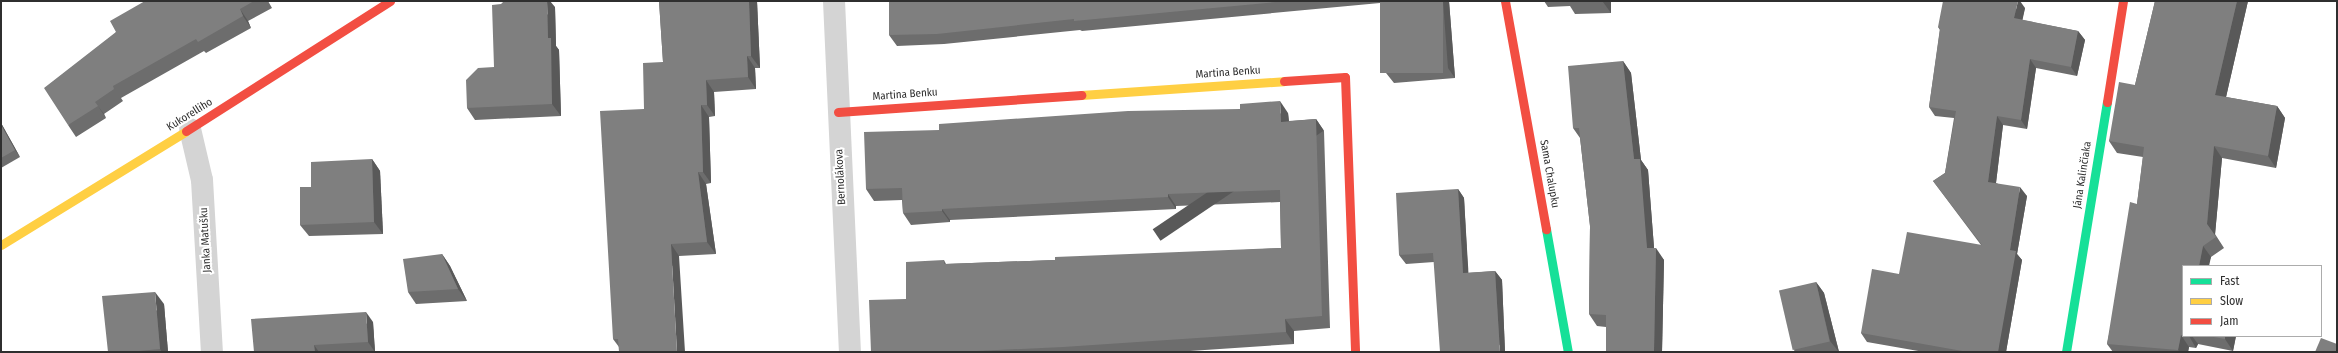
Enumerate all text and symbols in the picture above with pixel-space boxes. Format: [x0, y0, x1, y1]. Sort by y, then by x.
street label: Martina Benku [1195, 64, 1261, 82]
street label: Martina Benku [872, 86, 938, 104]
street label: Kukorelliho [165, 96, 215, 134]
street label: Sama Chalupku [1536, 139, 1562, 209]
street label: Jána Kalinčiaka [2071, 140, 2095, 210]
street label: Bernolákova [833, 149, 849, 205]
street label: Janka Matušku [198, 207, 214, 273]
legend [2182, 265, 2322, 337]
text: Fast [2220, 274, 2239, 288]
text: Slow [2220, 294, 2243, 308]
text: Jam [2220, 314, 2238, 328]

